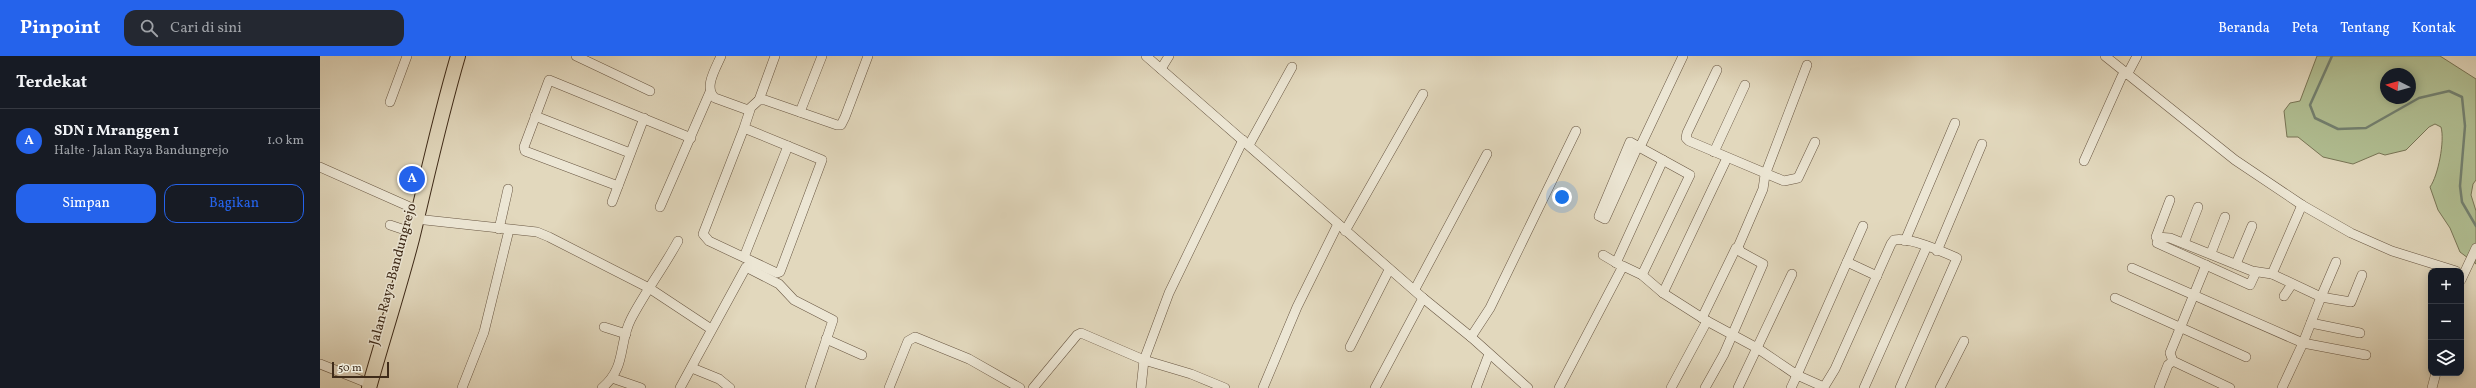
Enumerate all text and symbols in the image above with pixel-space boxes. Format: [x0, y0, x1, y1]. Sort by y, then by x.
search box [124, 10, 404, 46]
text: Pinpoint [20, 15, 100, 41]
icon: search [138, 17, 160, 39]
text: Cari di sini [170, 18, 242, 39]
text: Beranda [2218, 19, 2270, 38]
text: Peta [2292, 19, 2318, 38]
text: Tentang [2340, 19, 2390, 38]
text: Kontak [2412, 19, 2456, 38]
north arrow [2380, 68, 2416, 104]
text: Terdekat [16, 71, 87, 94]
text: SDN 1 Mranggen 1 [54, 121, 179, 142]
text: A [24, 132, 34, 150]
text: 1.0 km [267, 132, 304, 150]
text: Halte · Jalan Raya Bandungrejo [54, 142, 229, 160]
pin: A [399, 164, 425, 194]
button: Simpan [16, 184, 156, 223]
button: Bagikan [164, 184, 304, 223]
your location [1552, 187, 1572, 207]
street label: Jalan Raya Bandungrejo [365, 201, 422, 348]
map controls [2428, 268, 2464, 376]
button: + [2428, 268, 2464, 304]
button: − [2428, 304, 2464, 340]
button: layers [2428, 340, 2464, 376]
scale bar [332, 360, 389, 379]
text: 50 m [338, 361, 362, 376]

